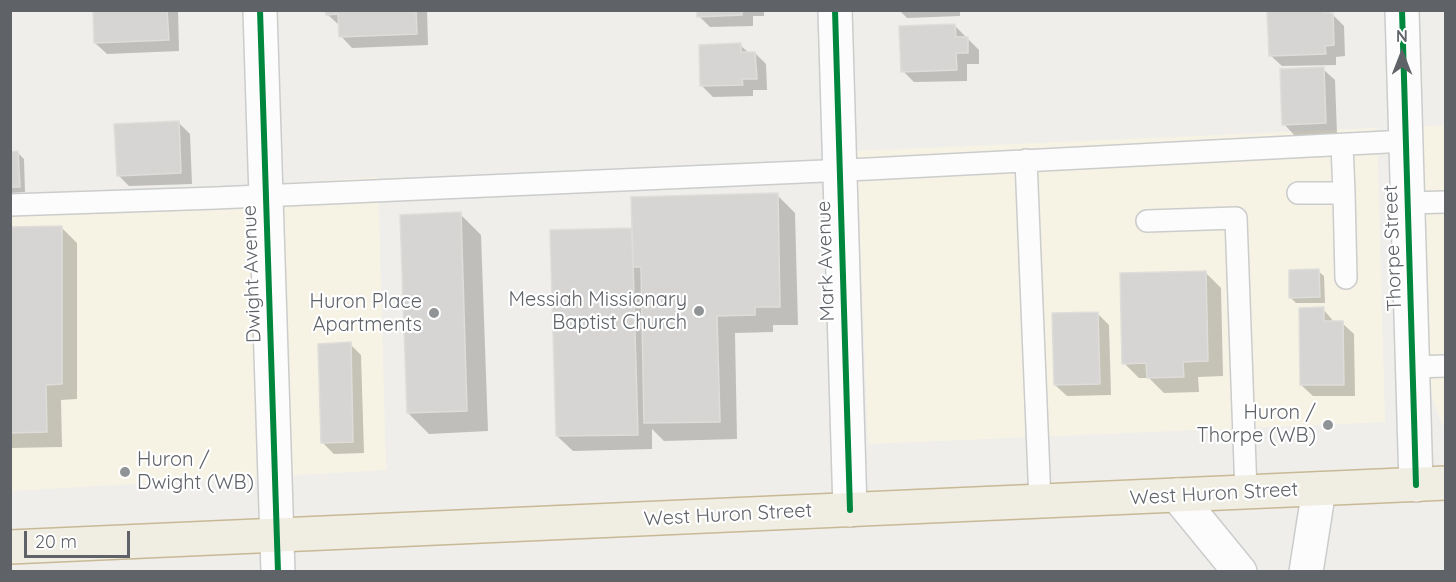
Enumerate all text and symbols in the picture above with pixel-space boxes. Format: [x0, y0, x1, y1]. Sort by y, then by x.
north arrow [1372, 24, 1432, 84]
text: N [1396, 26, 1408, 46]
street label: Thorpe Street [1379, 184, 1407, 312]
street label: Mark Avenue [812, 200, 840, 322]
street label: Dwight Avenue [238, 205, 266, 343]
place label: Messiah Missionary Baptist Church [509, 288, 687, 335]
place label: Huron Place Apartments [310, 290, 422, 337]
marker: Messiah Missionary Baptist Church [692, 304, 706, 318]
marker: Huron Place Apartments [427, 306, 441, 320]
place label: Huron / Thorpe (WB) [1197, 401, 1316, 448]
marker: Huron / Thorpe (WB) [1321, 418, 1335, 432]
place label: Huron / Dwight (WB) [137, 448, 254, 495]
marker: Huron / Dwight (WB) [118, 465, 132, 479]
street label: West Huron Street [1129, 478, 1299, 510]
street label: West Huron Street [643, 499, 813, 531]
scale bar [27, 519, 134, 557]
text: 20 m [35, 530, 77, 553]

